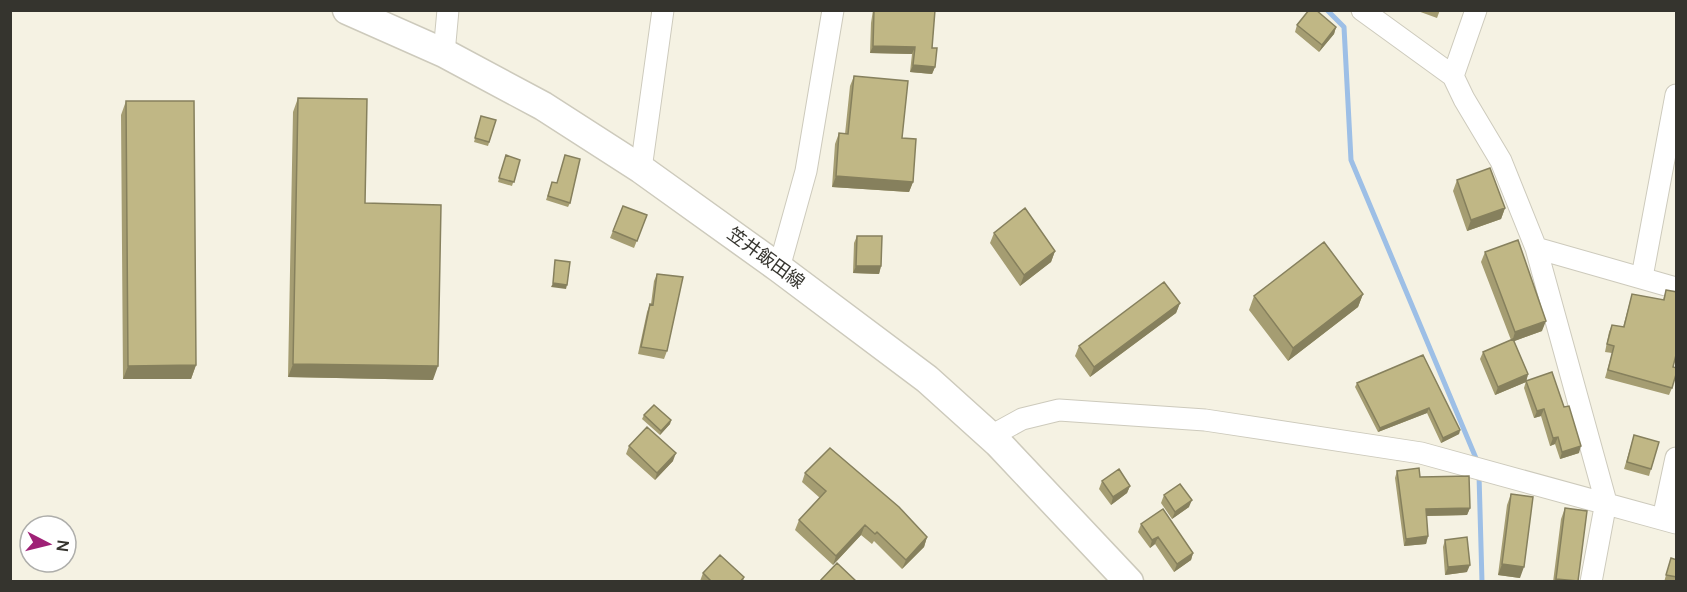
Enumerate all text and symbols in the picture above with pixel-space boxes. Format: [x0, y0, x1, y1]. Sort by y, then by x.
street label: 笠井飯田線 [723, 221, 810, 293]
north arrow [18, 514, 78, 574]
text: N [51, 539, 75, 553]

